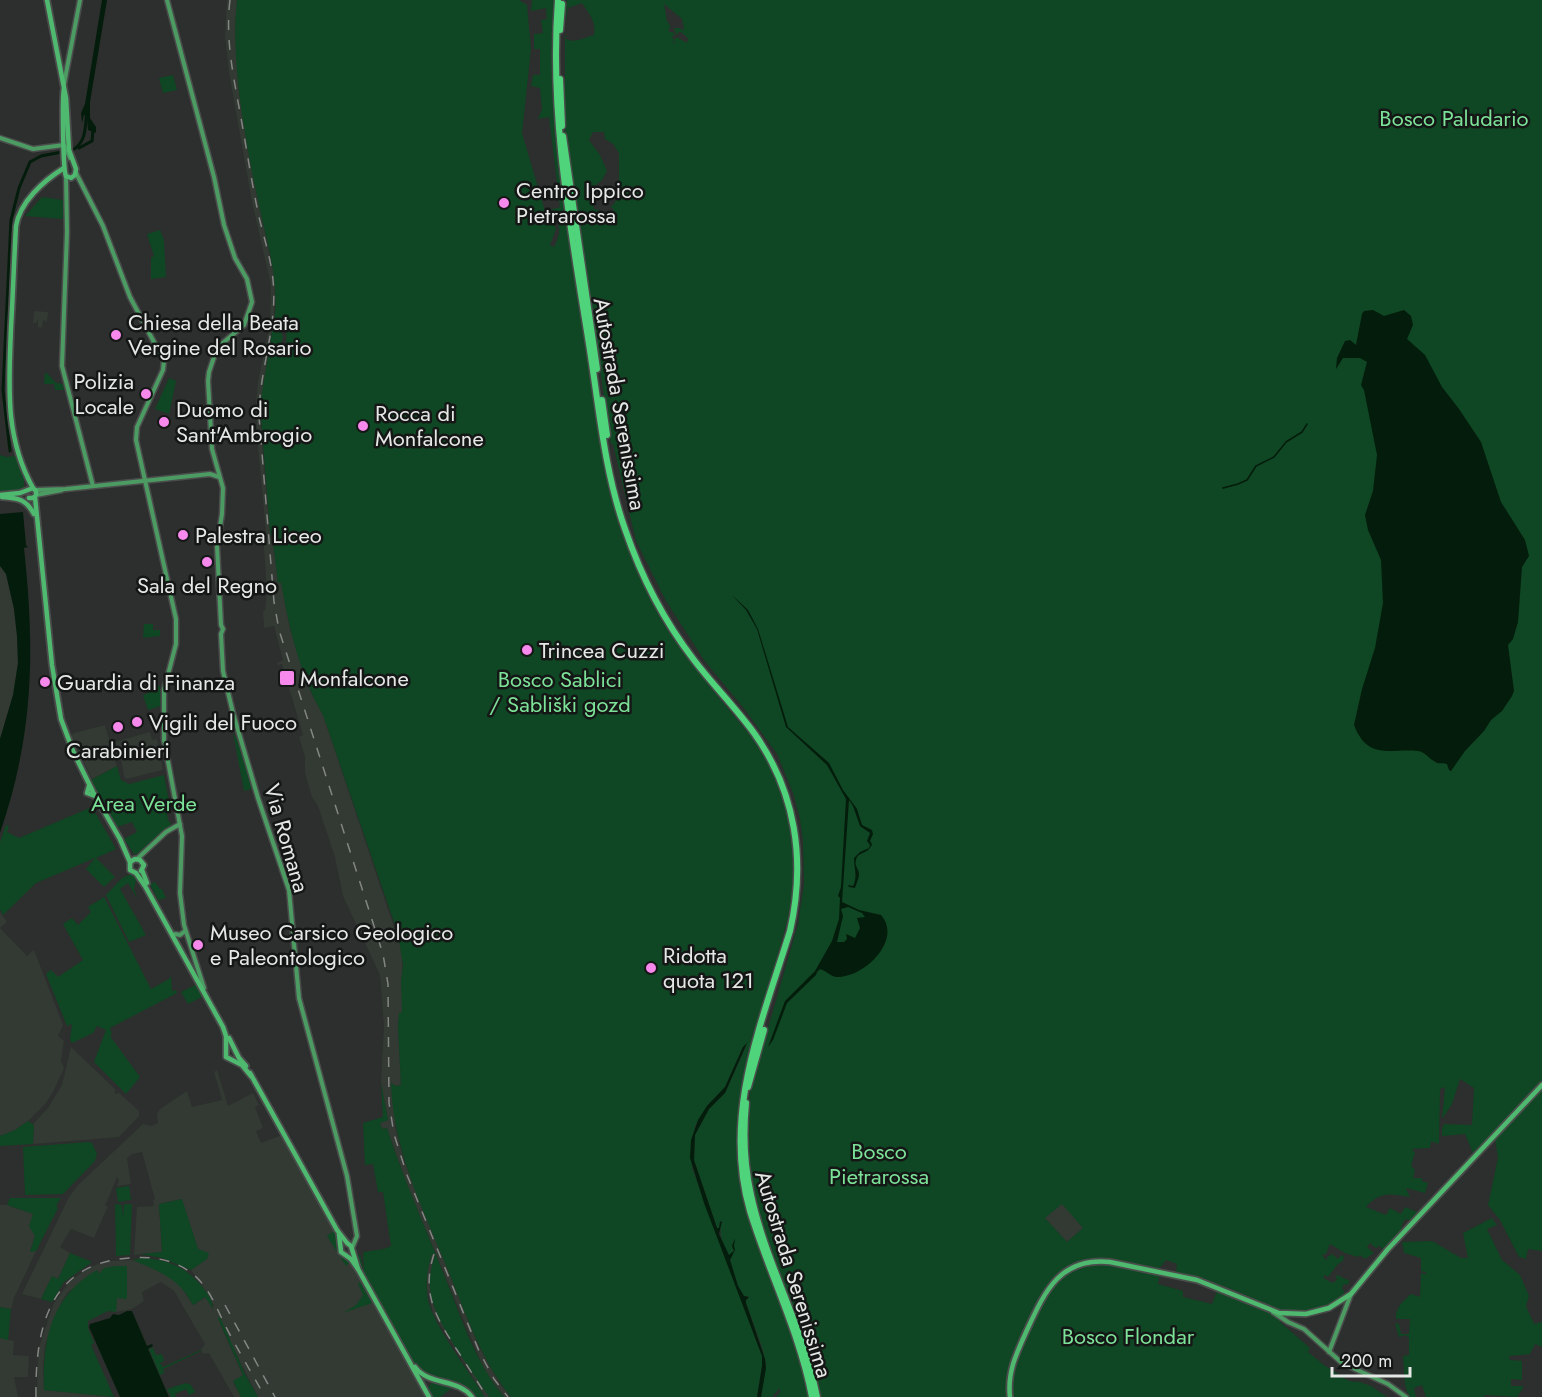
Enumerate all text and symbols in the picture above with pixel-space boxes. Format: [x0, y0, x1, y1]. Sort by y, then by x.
park label: Bosco Paludario [1379, 102, 1529, 134]
place label: Centro Ippico Pietrarossa [516, 174, 644, 231]
marker: Centro Ippico Pietrarossa [497, 196, 511, 210]
street label: Autostrada Serenissima [586, 295, 654, 513]
place label: Chiesa della Beata Vergine del Rosario [128, 306, 312, 363]
marker: Chiesa della Beata Vergine del Rosario [109, 328, 123, 342]
place label: Polizia Locale [73, 365, 134, 422]
marker: Polizia Locale [139, 387, 153, 401]
place label: Duomo di Sant'Ambrogio [176, 393, 312, 450]
place label: Rocca di Monfalcone [375, 397, 484, 454]
marker: Duomo di Sant'Ambrogio [157, 415, 171, 429]
marker: Rocca di Monfalcone [356, 419, 370, 433]
place label: Palestra Liceo [195, 519, 322, 551]
marker: Palestra Liceo [176, 528, 190, 542]
marker: Sala del Regno [200, 555, 214, 569]
place label: Sala del Regno [137, 569, 277, 601]
place label: Trincea Cuzzi [539, 634, 665, 666]
marker: Trincea Cuzzi [520, 643, 534, 657]
place label: Monfalcone [300, 662, 409, 694]
park label: Bosco Sablici / Sabliški gozd [489, 663, 631, 720]
place label: Guardia di Finanza [57, 666, 235, 698]
marker: Monfalcone [278, 669, 296, 687]
marker: Guardia di Finanza [38, 675, 52, 689]
place label: Vigili del Fuoco [149, 706, 297, 738]
marker: Vigili del Fuoco [130, 715, 144, 729]
marker: Carabinieri [111, 720, 125, 734]
place label: Carabinieri [66, 734, 170, 766]
street label: Via Romana [256, 780, 318, 896]
park label: Area Verde [91, 787, 197, 819]
place label: Museo Carsico Geologico e Paleontologico [210, 916, 453, 973]
marker: Museo Carsico Geologico e Paleontologico [191, 938, 205, 952]
place label: Ridotta quota 121 [663, 939, 754, 996]
marker: Ridotta quota 121 [644, 961, 658, 975]
park label: Bosco Pietrarossa [829, 1135, 929, 1192]
street label: Autostrada Serenissima [747, 1166, 841, 1382]
park label: Bosco Flondar [1062, 1320, 1195, 1352]
scale bar [1332, 1340, 1410, 1378]
text: 200 m [1341, 1348, 1392, 1374]

